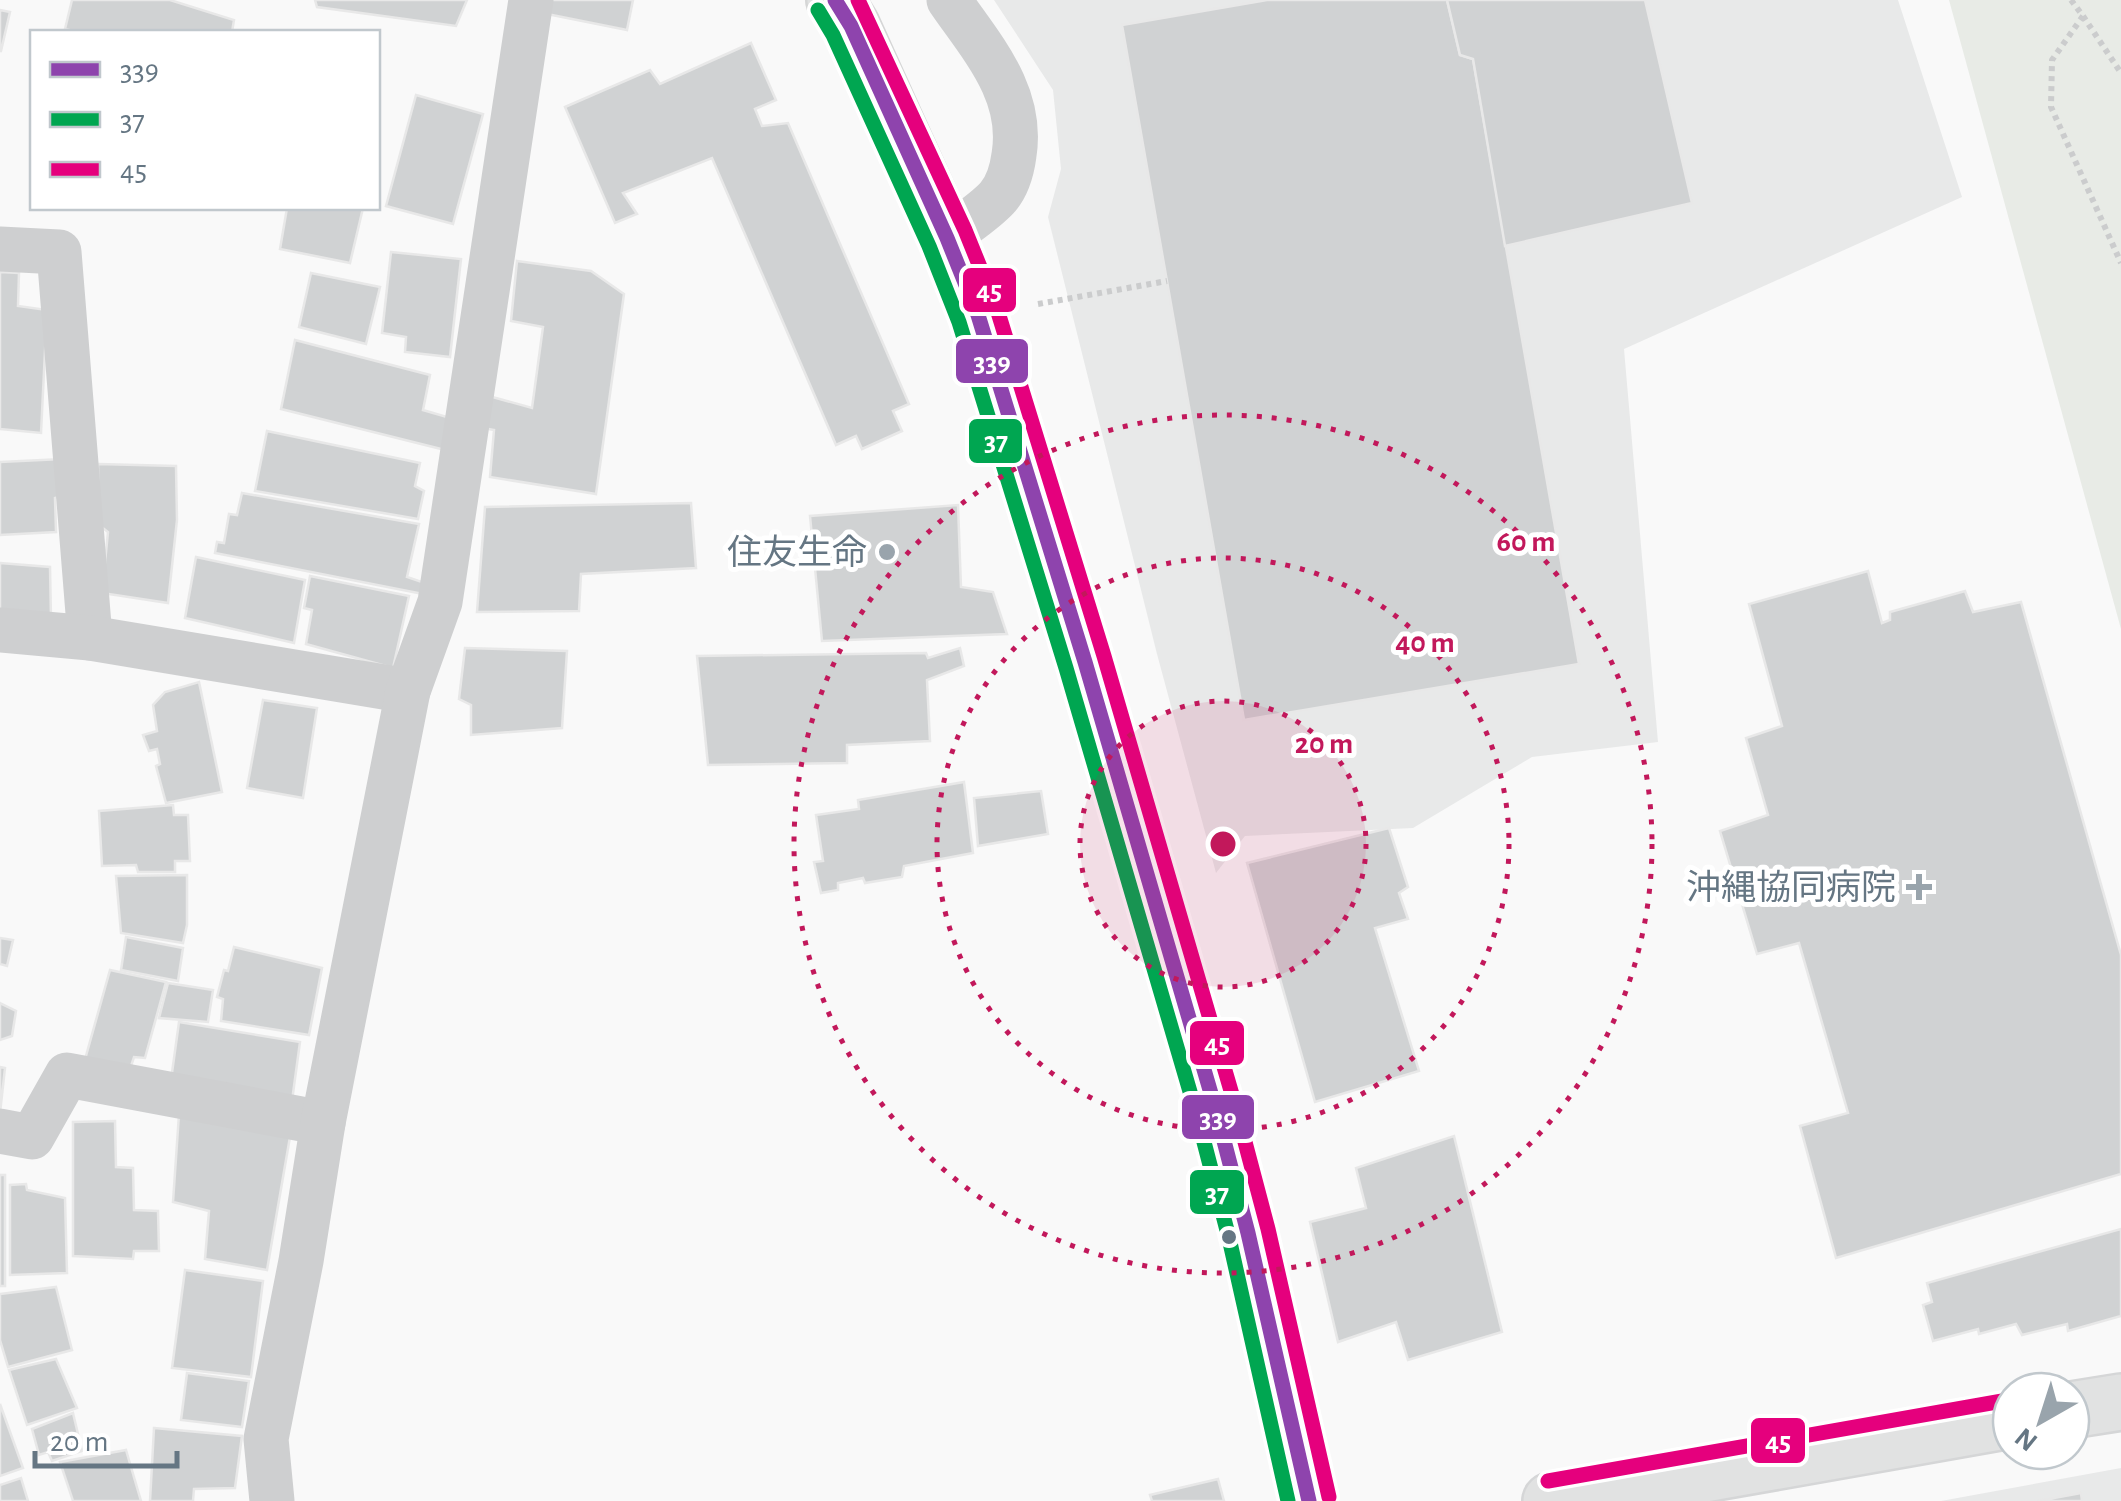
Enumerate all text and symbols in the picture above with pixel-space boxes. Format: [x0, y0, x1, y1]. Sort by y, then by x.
legend [30, 30, 380, 210]
text: 339 [120, 56, 159, 86]
text: 37 [120, 106, 145, 136]
text: 45 [120, 156, 147, 186]
line badge: 45 [961, 266, 1018, 314]
text: 45 [976, 277, 1002, 305]
line badge: 339 [954, 337, 1030, 385]
text: 339 [973, 349, 1011, 377]
line badge: 37 [967, 417, 1024, 465]
text: 37 [984, 428, 1008, 456]
text: 60 m [1497, 527, 1555, 557]
place label: 住友生命 [727, 534, 867, 571]
marker: 住友生命 [876, 541, 898, 563]
text: 40 m [1395, 628, 1455, 658]
text: 20 m [1295, 729, 1353, 759]
centre of rings [1205, 826, 1241, 862]
place label: 沖縄協同病院 [1686, 869, 1896, 906]
marker: 沖縄協同病院 [1906, 874, 1932, 900]
line badge: 45 [1188, 1019, 1246, 1067]
text: 45 [1204, 1030, 1230, 1058]
line badge: 339 [1180, 1093, 1256, 1141]
text: 339 [1199, 1105, 1237, 1133]
line badge: 37 [1188, 1168, 1246, 1216]
text: 37 [1205, 1180, 1229, 1208]
unlabelled marker [1219, 1227, 1239, 1247]
north arrow [1991, 1371, 2091, 1471]
scale bar [35, 1406, 178, 1468]
line badge: 45 [1749, 1416, 1807, 1465]
text: N [2010, 1422, 2043, 1456]
text: 20 m [50, 1427, 108, 1457]
text: 45 [1765, 1428, 1791, 1456]

